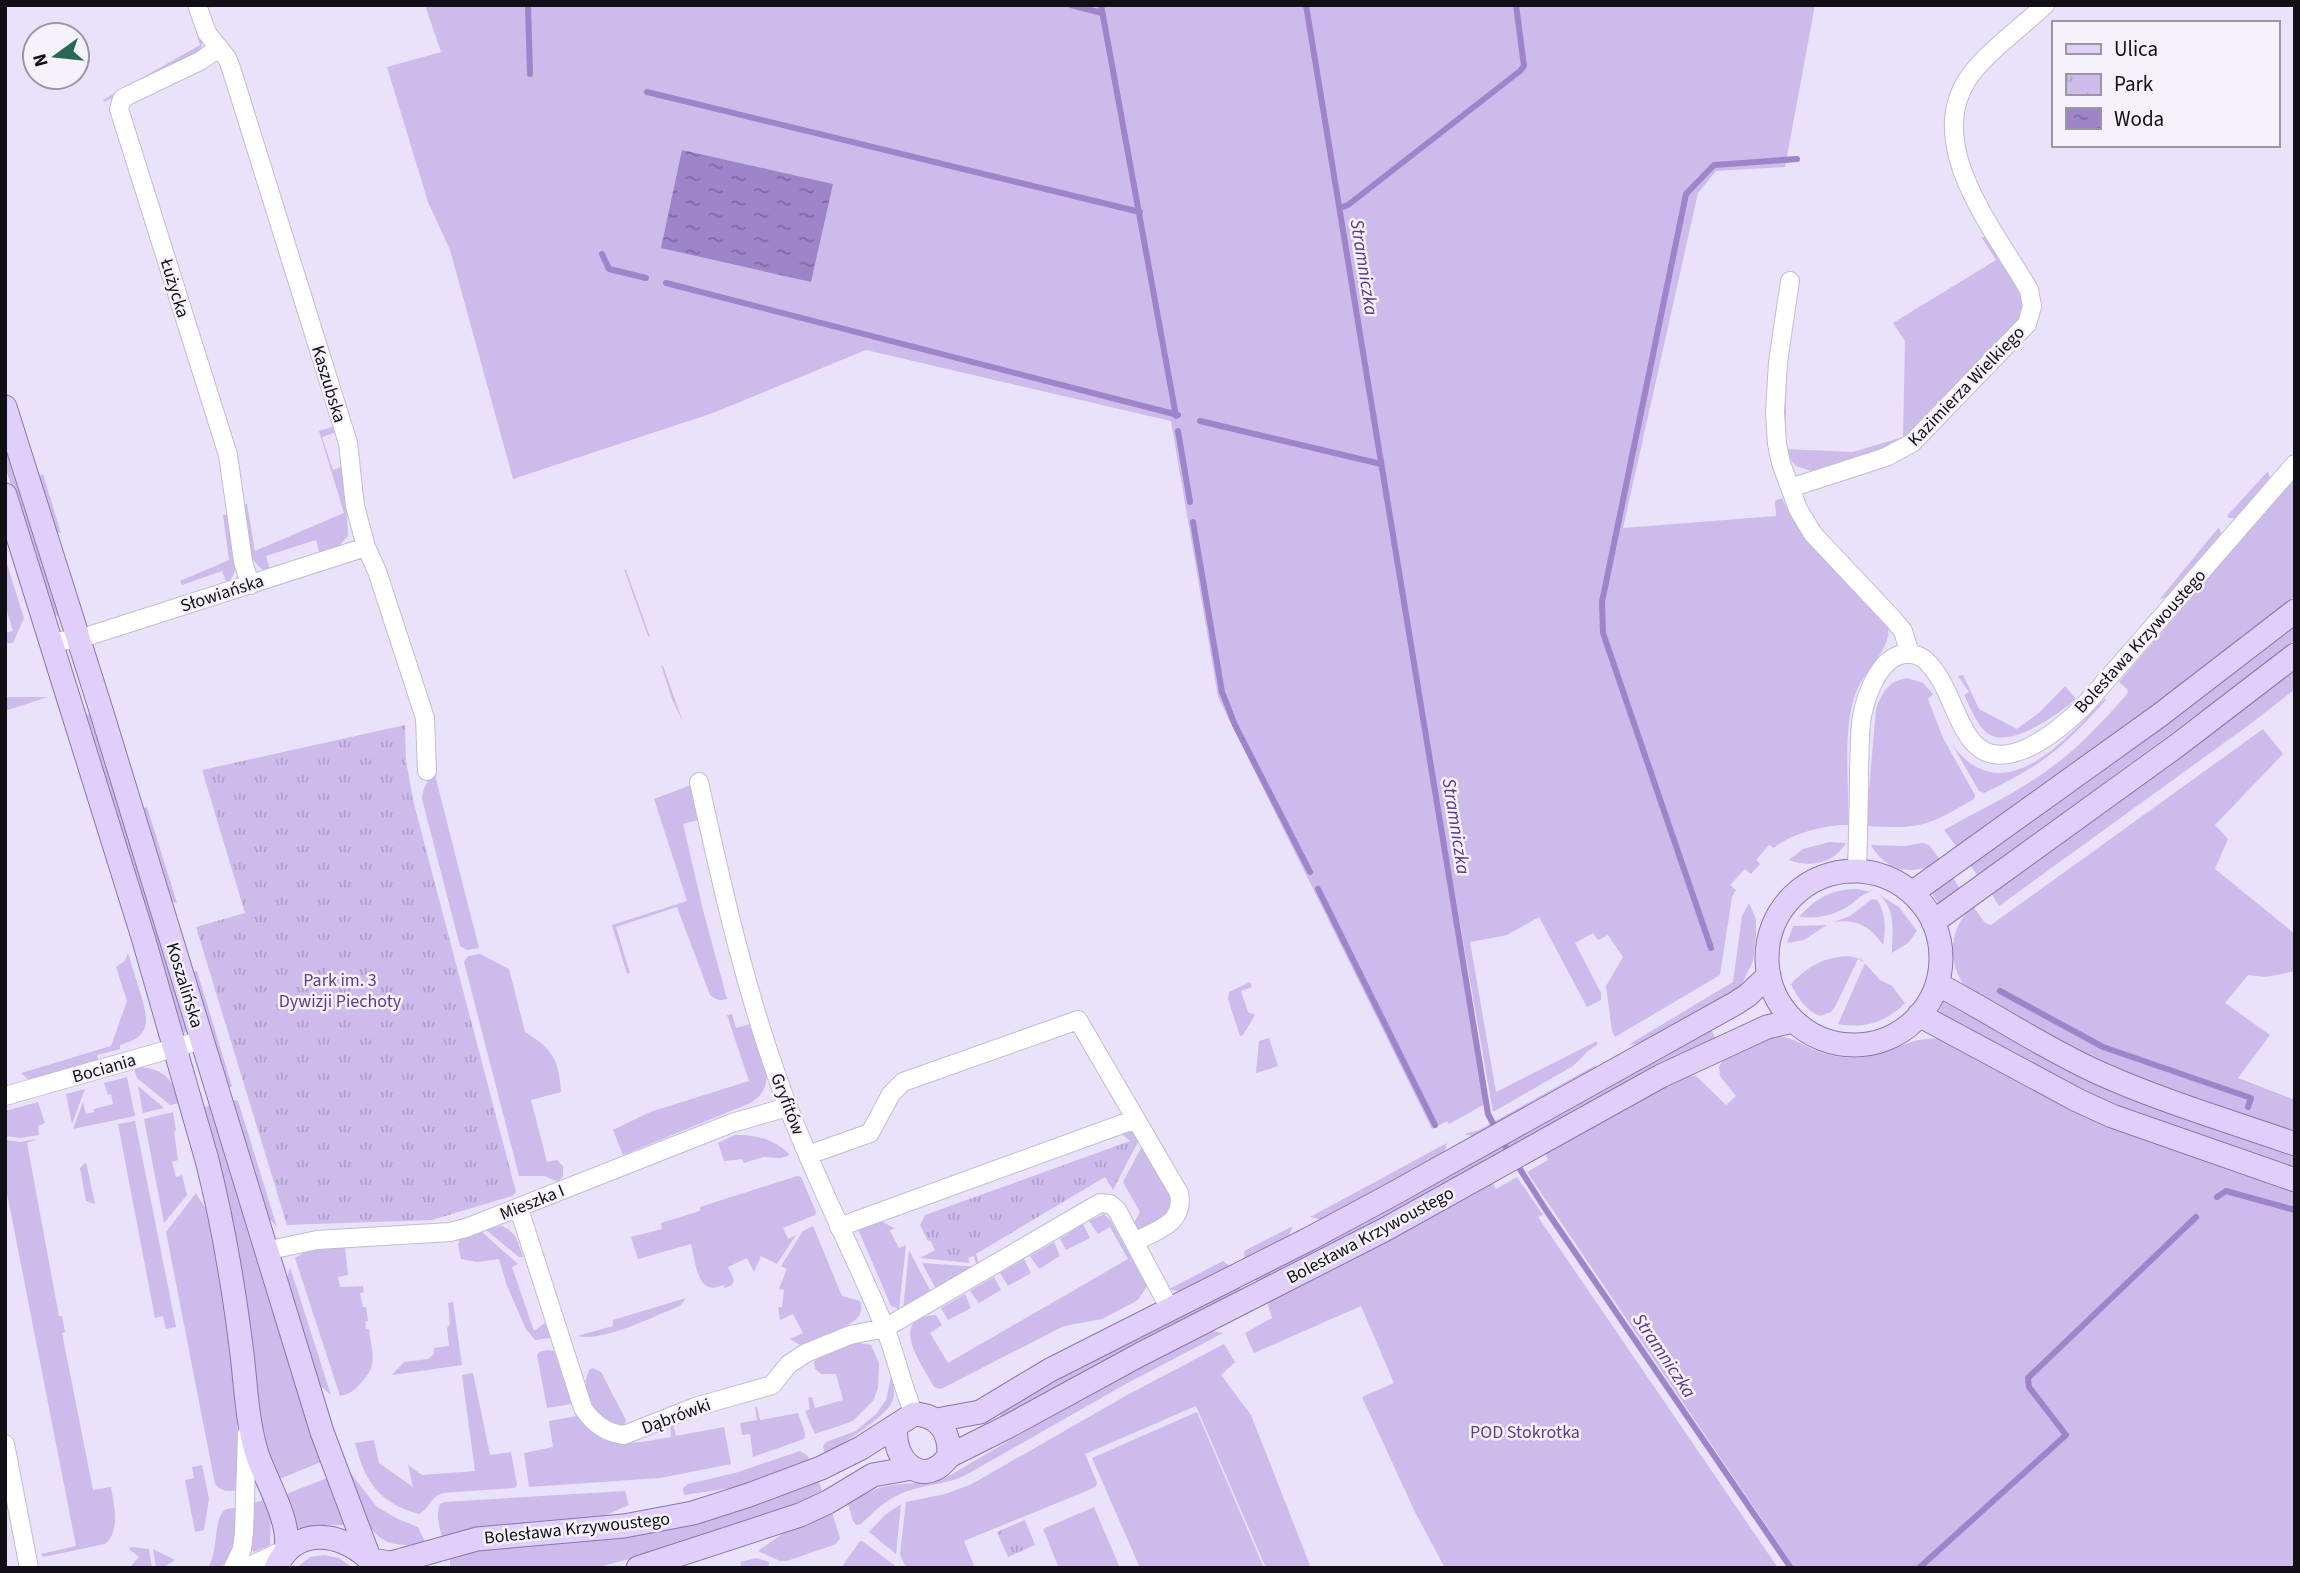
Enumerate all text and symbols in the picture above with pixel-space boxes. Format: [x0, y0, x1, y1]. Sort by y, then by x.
north arrow [21, 21, 91, 91]
legend [2052, 21, 2279, 147]
text: Ulica [2114, 34, 2158, 64]
text: N [26, 50, 56, 70]
text: Park [2114, 69, 2154, 99]
text: Woda [2114, 104, 2164, 134]
water label: Stramniczka [1343, 217, 1384, 317]
street label: Łużycka [153, 255, 195, 321]
street label: Kazimierza Wielkiego [1902, 321, 2030, 452]
street label: Kaszubska [305, 342, 352, 426]
street label: Bolesława Krzywoustego [2069, 564, 2212, 719]
street label: Słowiańska [177, 568, 267, 619]
water label: Stramniczka [1435, 776, 1476, 876]
street label: Koszalińska [160, 939, 209, 1031]
park label: Park im. 3 Dywizji Piechoty [279, 968, 402, 1014]
street label: Bociania [69, 1047, 139, 1090]
street label: Gryfitów [764, 1070, 811, 1139]
street label: Mieszka I [496, 1178, 568, 1227]
street label: Bolesława Krzywoustego [1282, 1181, 1459, 1290]
water label: Stramniczka [1625, 1308, 1702, 1404]
street label: Dąbrówki [638, 1392, 714, 1441]
park label: POD Stokrotka [1470, 1420, 1580, 1445]
street label: Bolesława Krzywoustego [483, 1506, 671, 1551]

